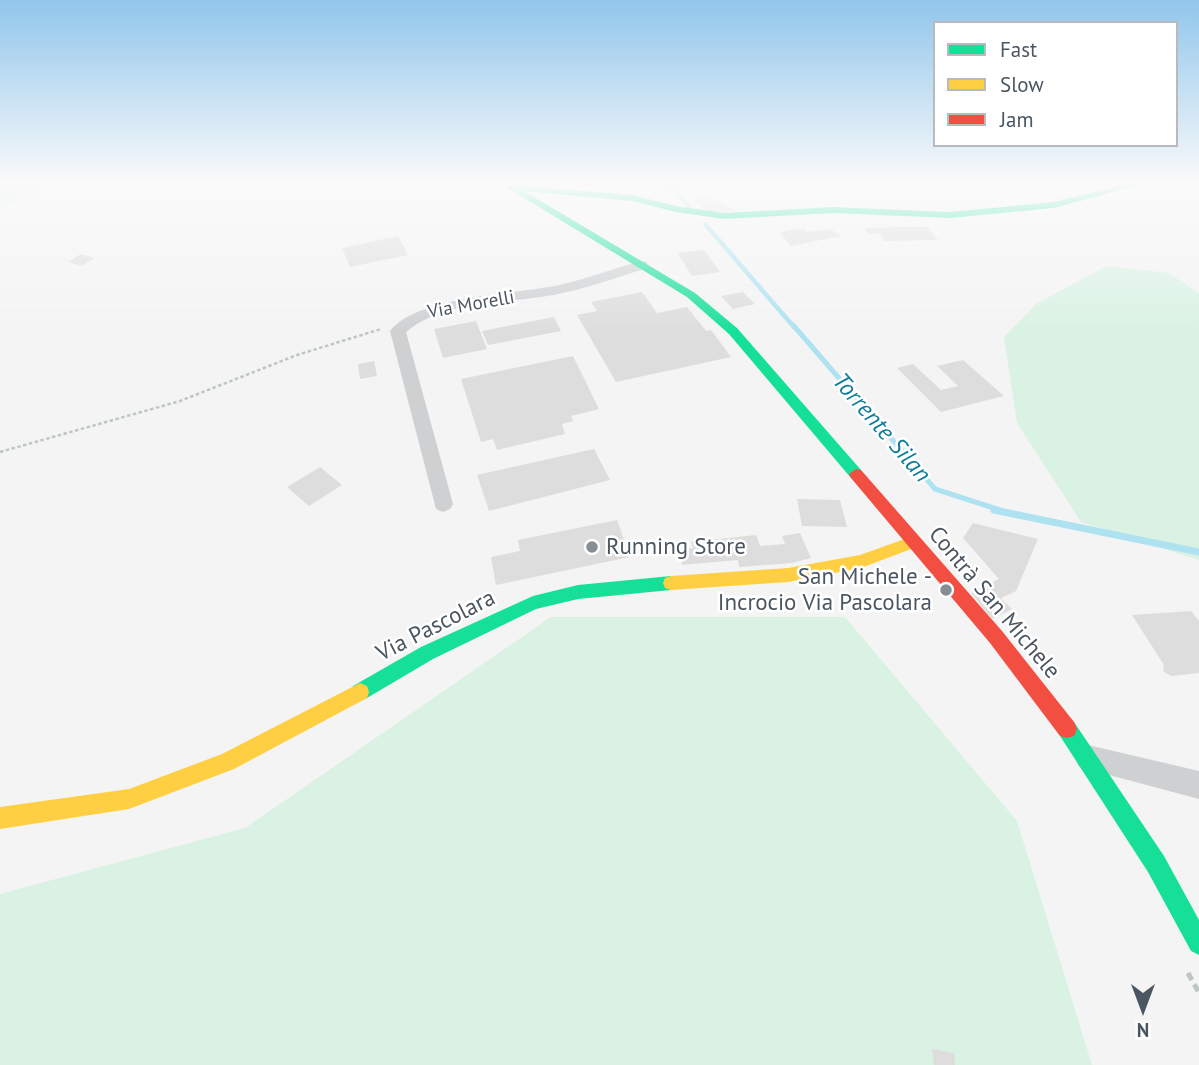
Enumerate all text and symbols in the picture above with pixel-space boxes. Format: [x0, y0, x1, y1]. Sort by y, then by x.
legend [933, 21, 1178, 147]
text: Fast [1000, 36, 1037, 63]
text: Slow [1000, 71, 1044, 98]
text: Jam [1000, 106, 1034, 133]
street label: Via Morelli [426, 286, 516, 324]
water label: Torrente Silan [826, 367, 936, 489]
street label: Contrà San Michele [922, 521, 1066, 685]
place label: Running Store [606, 533, 746, 561]
marker: Running Store [584, 539, 600, 555]
place label: San Michele - Incrocio Via Pascolara [718, 563, 932, 617]
marker: San Michele - Incrocio Via Pascolara [938, 582, 954, 598]
street label: Via Pascolara [372, 584, 500, 668]
north arrow [1108, 974, 1178, 1044]
text: N [1137, 1018, 1149, 1042]

